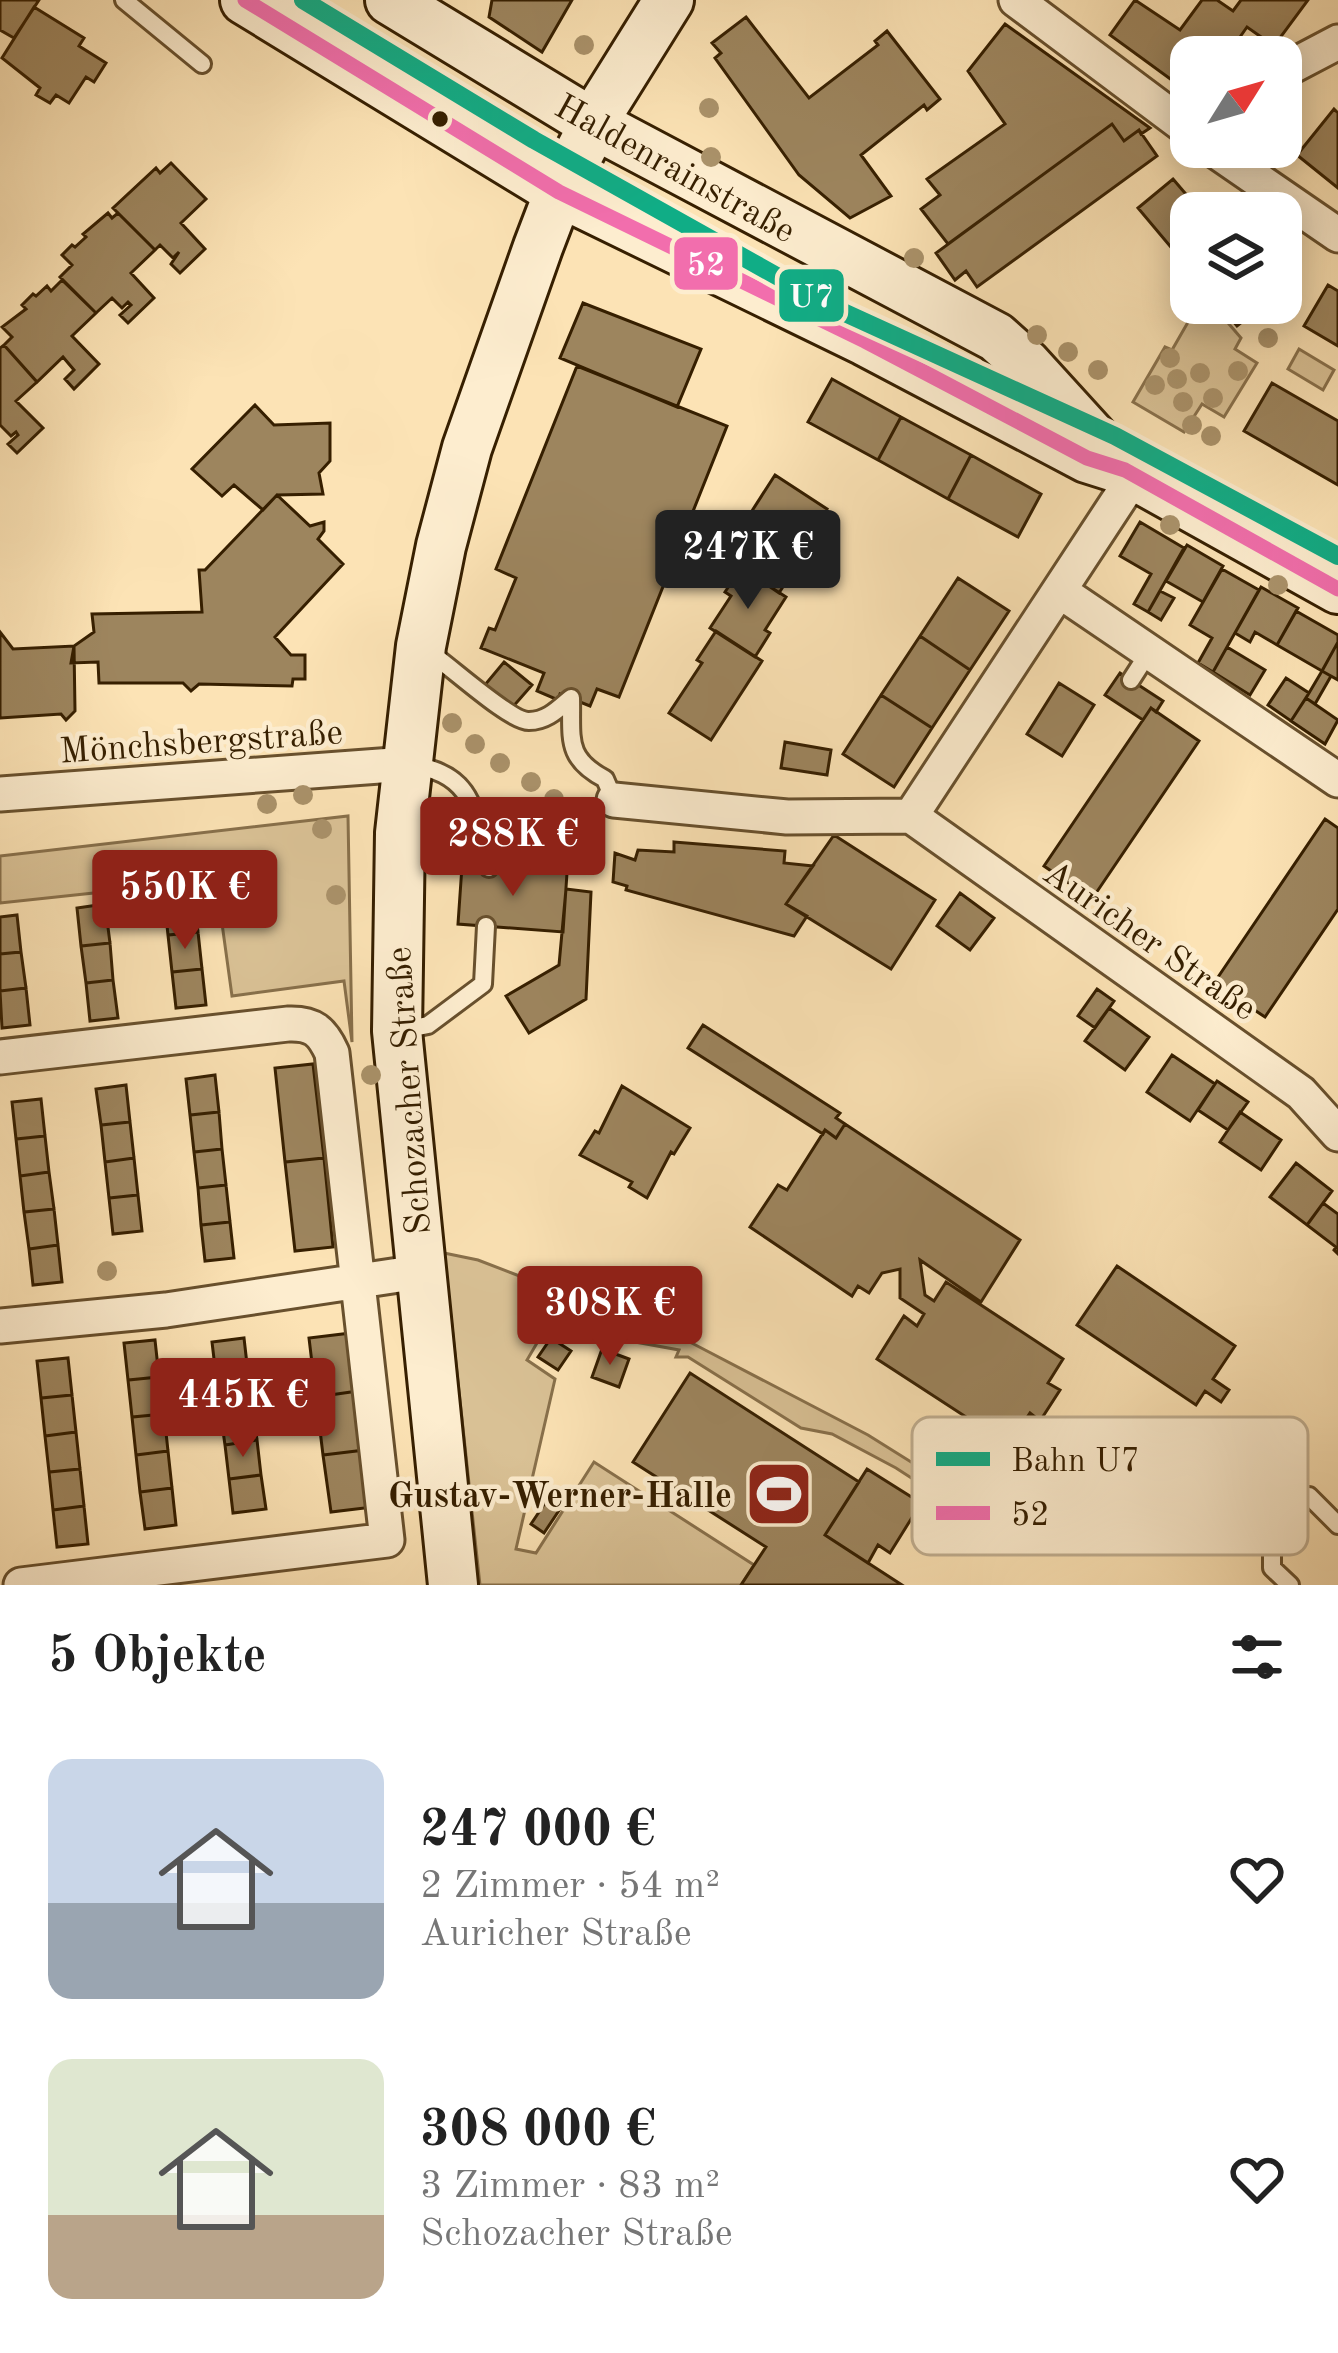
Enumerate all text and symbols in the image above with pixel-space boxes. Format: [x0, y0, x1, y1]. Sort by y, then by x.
north arrow [1170, 36, 1302, 168]
map controls [1170, 36, 1302, 324]
street label: Haldenrainstraße [548, 90, 800, 251]
unlabelled marker [429, 108, 451, 130]
button: layers [1170, 192, 1302, 324]
line badge: 52 [672, 235, 740, 292]
text: 52 [687, 250, 725, 283]
line badge: U7 [777, 267, 846, 324]
text: U7 [788, 282, 834, 315]
pin: 247K € [650, 510, 846, 612]
text: 247K € [682, 529, 814, 568]
street label: Mönchsbergstraße [58, 716, 344, 772]
pin: 288K € [415, 797, 611, 899]
text: 288K € [447, 816, 579, 855]
pin: 550K € [87, 850, 283, 952]
street label: Auricher Straße [1036, 856, 1262, 1029]
text: 550K € [119, 869, 251, 908]
street label: Schozacher Straße [383, 945, 439, 1236]
pin: 308K € [512, 1266, 708, 1368]
text: 308K € [544, 1285, 676, 1324]
pin: 445K € [145, 1358, 341, 1460]
text: 445K € [177, 1377, 309, 1416]
legend [912, 1417, 1308, 1555]
text: Bahn U7 [1011, 1446, 1140, 1479]
sports icon: Gustav-Werner-Halle [744, 1459, 814, 1529]
place label: Gustav-Werner-Halle [388, 1480, 732, 1516]
text: 52 [1011, 1500, 1049, 1533]
icon: filters [1224, 1624, 1290, 1690]
text: 5 Objekte [48, 1632, 267, 1683]
text: 247 000 € [420, 1806, 656, 1857]
icon: home [144, 1807, 288, 1951]
icon: heart [1224, 1846, 1290, 1912]
text: 2 Zimmer · 54 m² [420, 1867, 720, 1906]
text: Auricher Straße [420, 1915, 692, 1954]
text: 308 000 € [420, 2106, 656, 2157]
icon: home [144, 2107, 288, 2251]
icon: heart [1224, 2146, 1290, 2212]
text: 3 Zimmer · 83 m² [420, 2167, 720, 2206]
text: Schozacher Straße [420, 2215, 733, 2254]

